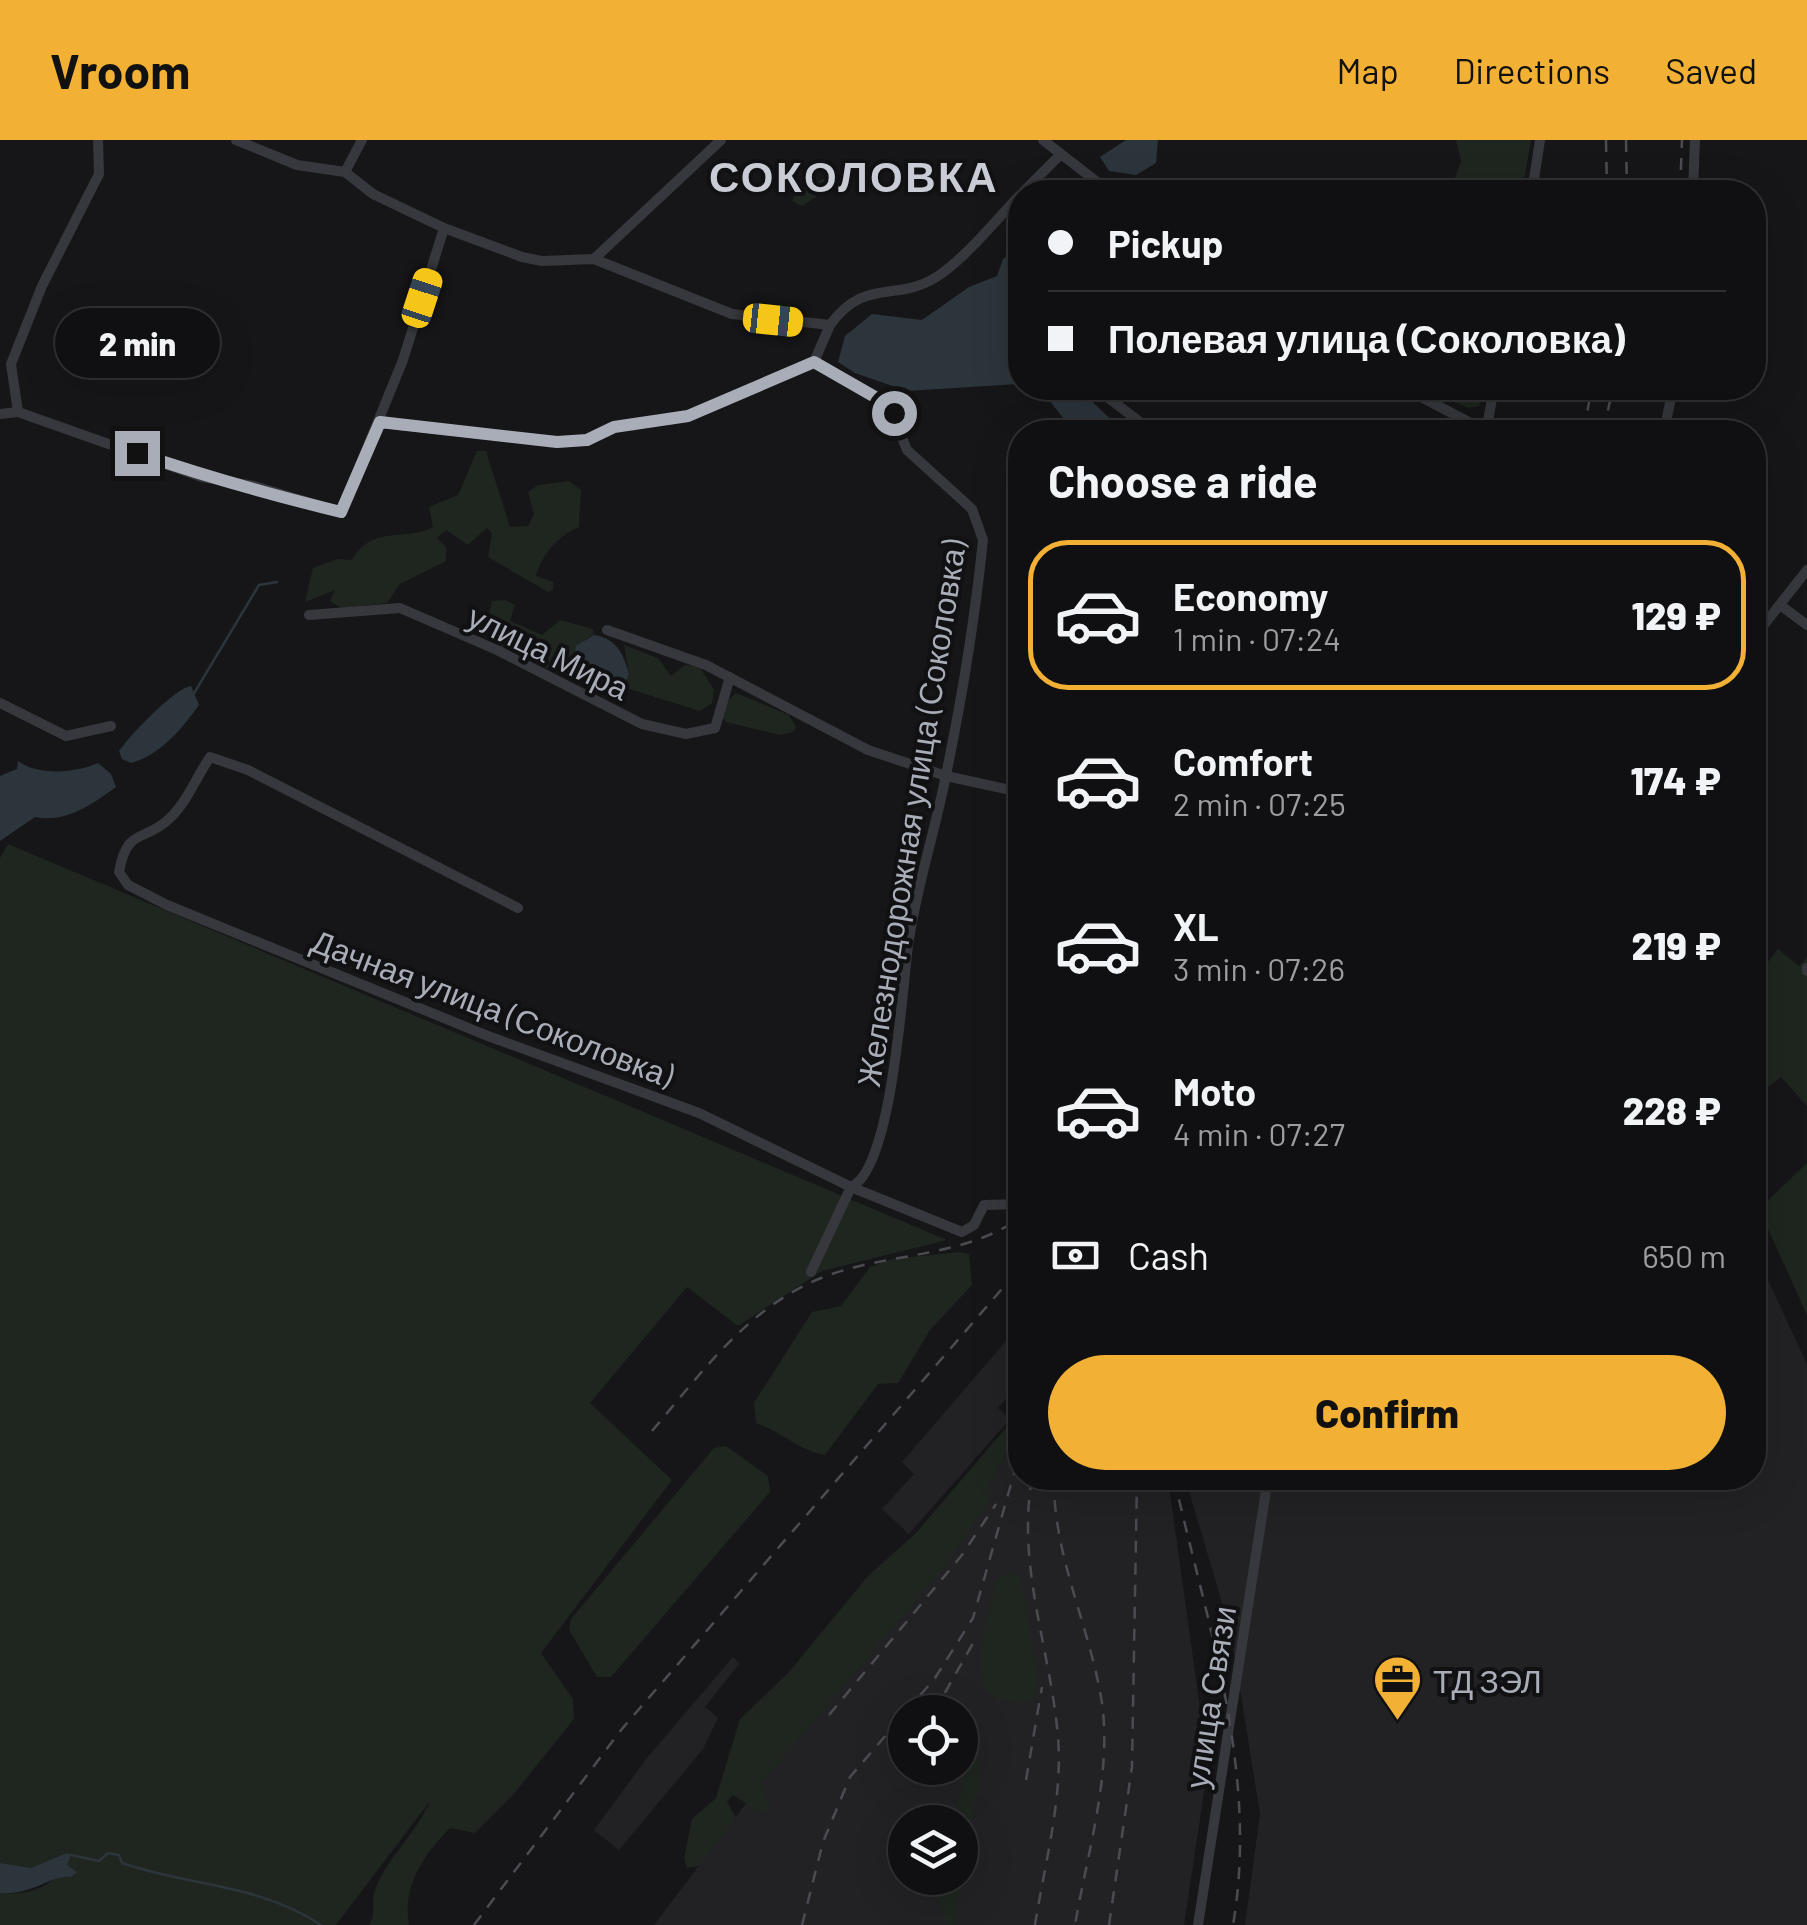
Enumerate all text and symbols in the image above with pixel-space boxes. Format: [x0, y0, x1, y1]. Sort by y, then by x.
text: Vroom [50, 41, 190, 99]
text: Map [1337, 49, 1399, 91]
text: Directions [1454, 49, 1610, 91]
text: Saved [1665, 49, 1757, 91]
district label: СОКОЛОВКА [709, 150, 999, 200]
text: Pickup [1108, 220, 1223, 266]
car [398, 265, 446, 331]
car [742, 302, 804, 338]
callout: 2 min [54, 308, 220, 378]
text: Полевая улица (Соколовка) [1108, 315, 1625, 361]
text: 2 min [99, 324, 176, 362]
route start [872, 391, 917, 436]
route end [115, 431, 160, 476]
text: Choose a ride [1048, 453, 1318, 507]
street label: Железнодорожная улица (Соколовка) [848, 536, 973, 1089]
icon: car [1053, 570, 1143, 660]
text: Economy [1173, 573, 1328, 619]
text: 129 ₽ [1631, 592, 1721, 638]
street label: улица Мира [462, 596, 636, 707]
text: 1 min · 07:24 [1173, 619, 1341, 657]
icon: car [1053, 735, 1143, 825]
text: Comfort [1173, 738, 1313, 784]
text: 174 ₽ [1630, 757, 1721, 803]
text: 2 min · 07:25 [1173, 784, 1346, 822]
icon: car [1053, 900, 1143, 990]
text: XL [1173, 903, 1219, 949]
street label: Дачная улица (Соколовка) [306, 920, 680, 1095]
text: 219 ₽ [1632, 922, 1721, 968]
text: 3 min · 07:26 [1173, 949, 1345, 987]
icon: car [1053, 1065, 1143, 1155]
text: Moto [1173, 1068, 1256, 1114]
text: 228 ₽ [1623, 1087, 1721, 1133]
text: 4 min · 07:27 [1173, 1114, 1345, 1152]
icon: cash [1048, 1228, 1103, 1283]
text: Cash [1128, 1232, 1209, 1278]
text: 650 m [1642, 1236, 1726, 1274]
button: Confirm [1048, 1355, 1726, 1470]
street label: улица Связи [1176, 1603, 1243, 1791]
office icon: ТД ЗЭЛ [1372, 1654, 1424, 1722]
place label: ТД ЗЭЛ [1433, 1661, 1542, 1700]
map controls [888, 1695, 978, 1895]
button: locate [888, 1695, 978, 1785]
button: layers [888, 1805, 978, 1895]

